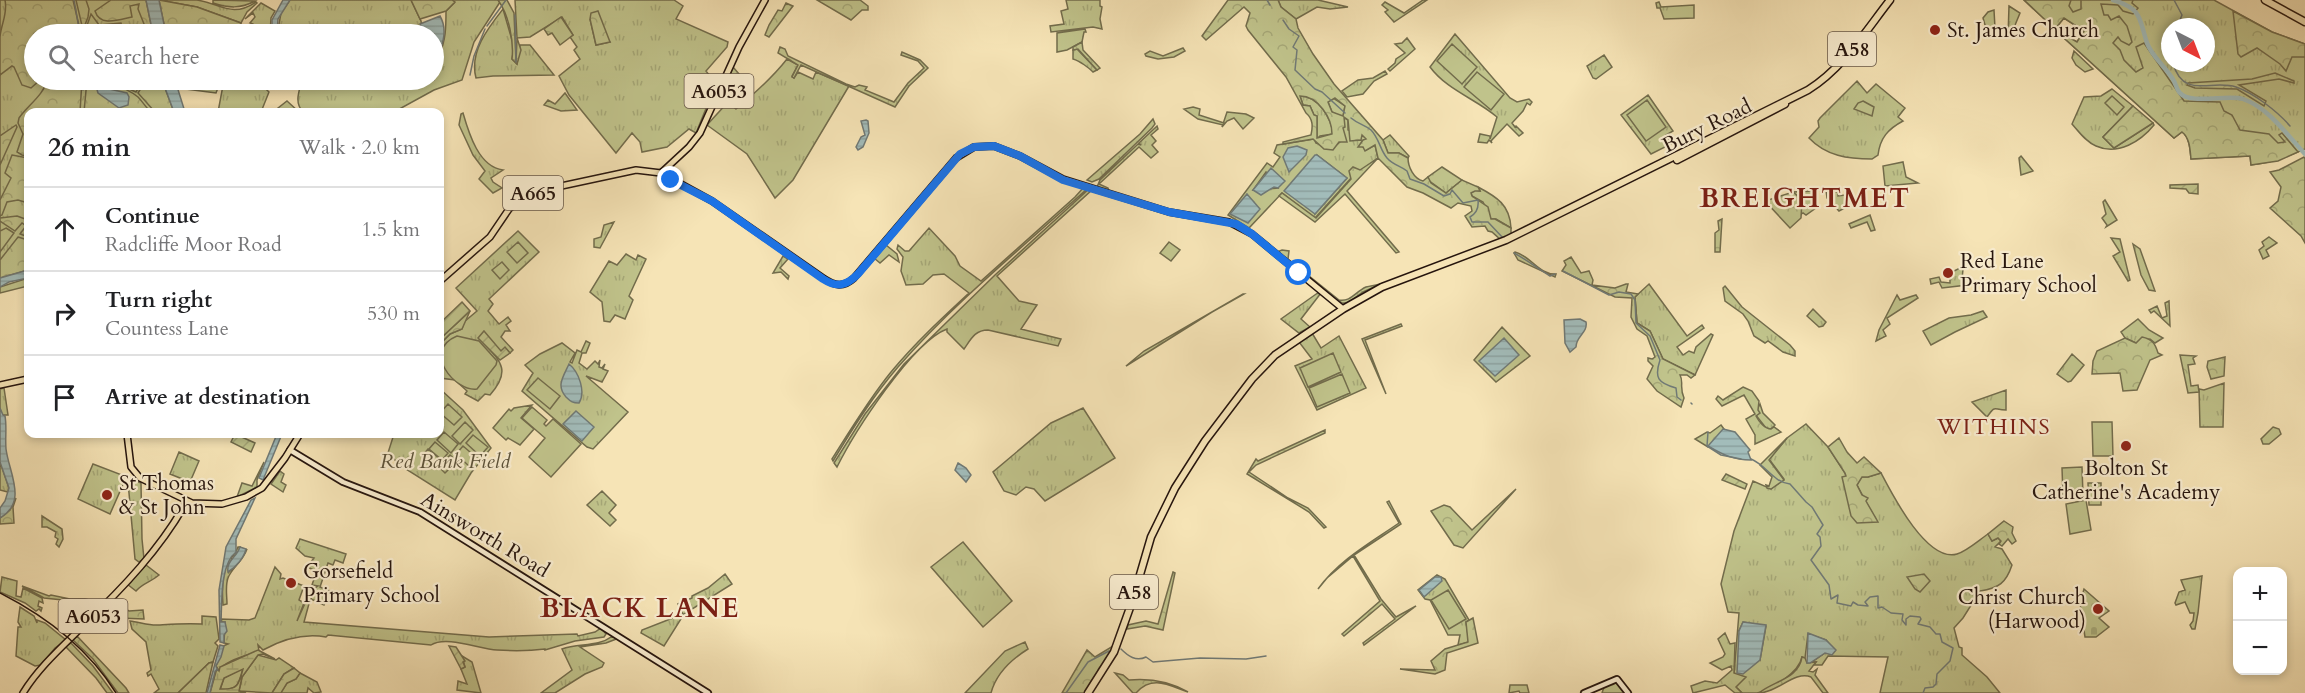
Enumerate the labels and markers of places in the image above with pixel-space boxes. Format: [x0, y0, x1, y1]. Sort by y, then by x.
place label: St. James Church [1947, 16, 2100, 45]
marker: St. James Church [1928, 23, 1942, 37]
place label: Red Lane Primary School [1960, 247, 2097, 300]
marker: Red Lane Primary School [1941, 266, 1955, 280]
marker: Bolton St Catherine's Academy [2119, 439, 2133, 453]
place label: Bolton St Catherine's Academy [2032, 454, 2220, 507]
place label: St Thomas & St John [119, 469, 214, 522]
marker: St Thomas & St John [100, 488, 114, 502]
place label: Gorsefield Primary School [303, 557, 440, 610]
marker: Gorsefield Primary School [284, 576, 298, 590]
place label: Christ Church (Harwood) [1958, 583, 2086, 636]
marker: Christ Church (Harwood) [2091, 602, 2105, 616]

